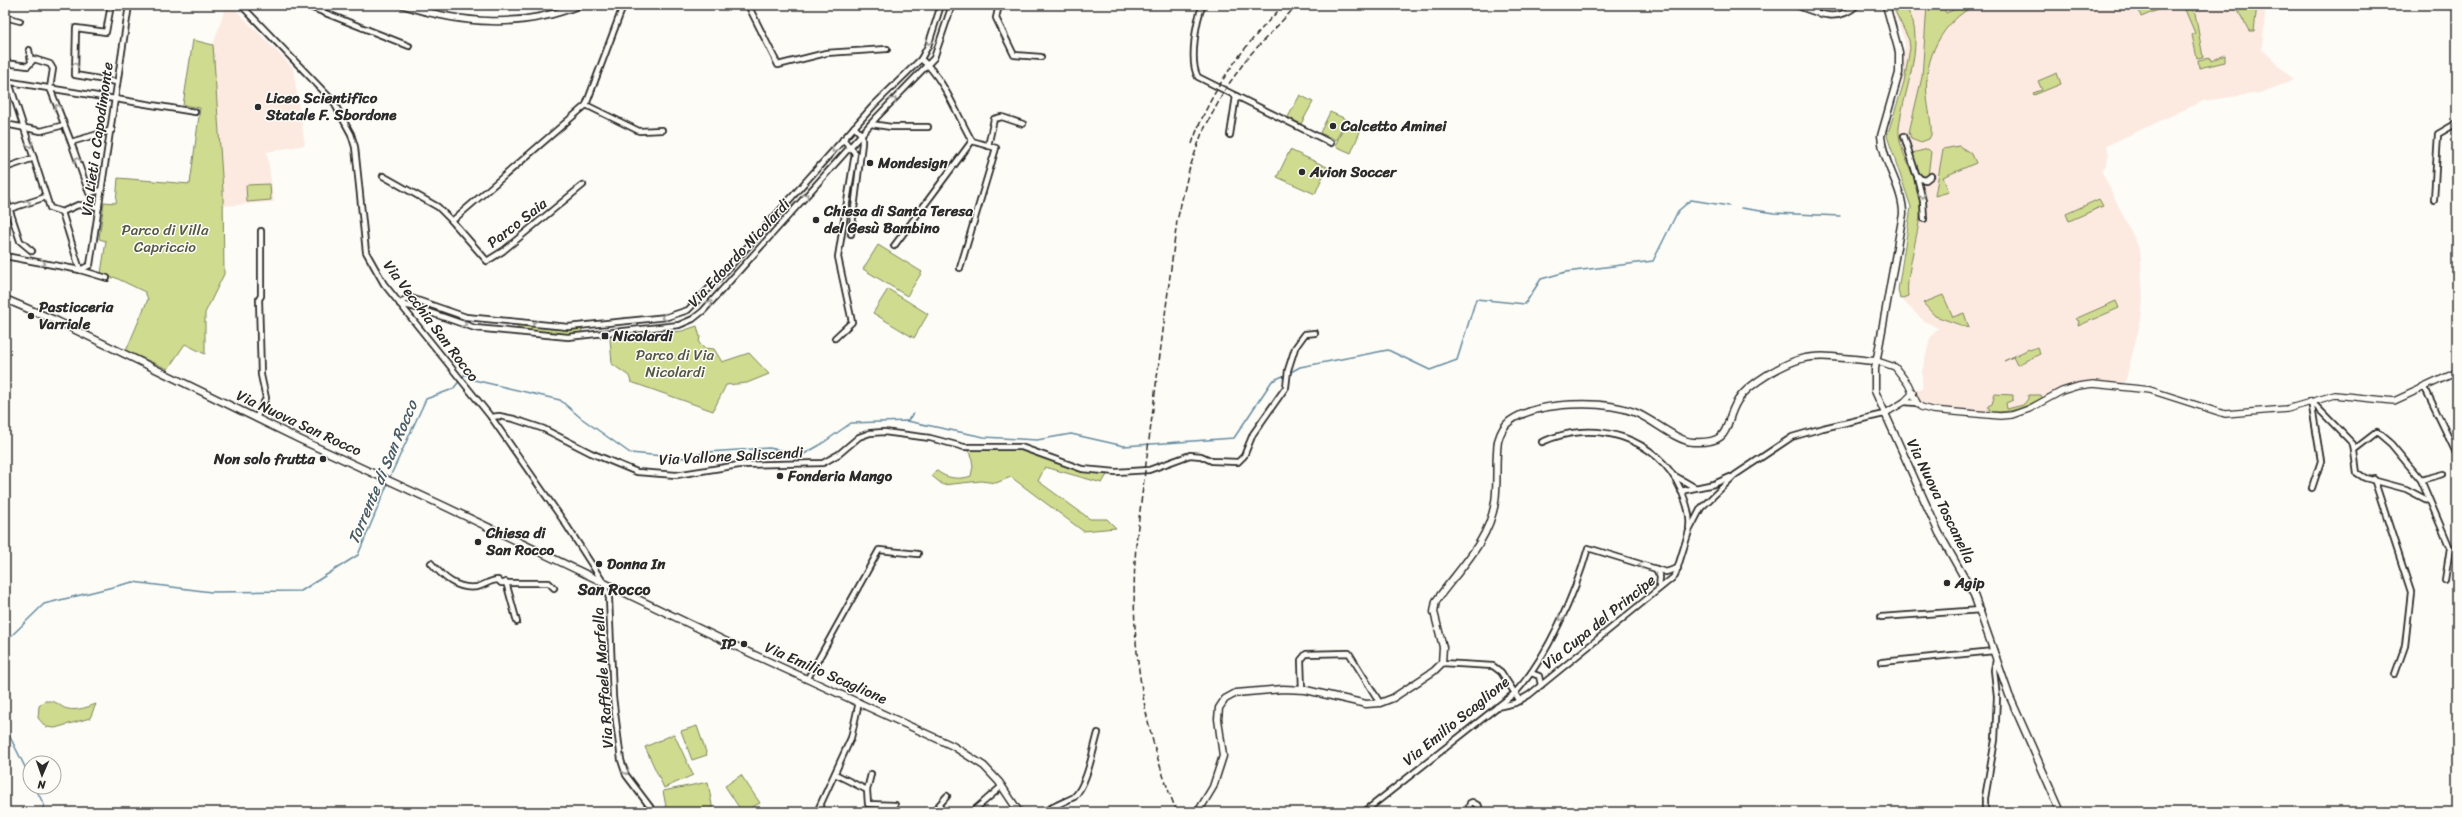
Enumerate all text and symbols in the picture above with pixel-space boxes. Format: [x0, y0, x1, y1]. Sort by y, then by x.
one-way arrow [925, 39, 933, 46]
street label: Via Lieti a Capodimonte [73, 60, 121, 218]
one-way arrow [71, 62, 79, 68]
place label: Liceo Scientifico Statale F. Sbordone [265, 85, 397, 128]
one-way arrow [889, 97, 896, 105]
marker: Liceo Scientifico Statale F. Sbordone [253, 102, 263, 112]
one-way arrow [54, 103, 62, 110]
place label: Calcetto Aminei [1340, 113, 1447, 139]
marker: Calcetto Aminei [1328, 121, 1338, 131]
one-way arrow [25, 142, 33, 149]
one-way arrow [832, 145, 839, 152]
place label: Mondesign [877, 150, 948, 176]
one-way arrow [74, 157, 82, 164]
marker: Mondesign [865, 158, 875, 168]
place label: Avion Soccer [1309, 159, 1398, 185]
marker: Avion Soccer [1297, 167, 1307, 177]
street label: Parco Saia [481, 191, 553, 255]
street label: Via Edoardo Nicolardi [681, 192, 797, 313]
one-way arrow [802, 193, 809, 201]
one-way arrow [1917, 193, 1926, 199]
place label: Chiesa di Santa Teresa del Gesù Bambino [823, 198, 973, 241]
one-way arrow [24, 199, 31, 207]
marker: Chiesa di Santa Teresa del Gesù Bambino [811, 215, 821, 225]
park label: Parco di Villa Capriccio [122, 217, 209, 260]
street label: Via Vecchia San Rocco [376, 254, 486, 388]
one-way arrow [40, 258, 46, 267]
place label: Pasticceria Varriale [39, 294, 114, 337]
one-way arrow [705, 300, 713, 308]
marker: Pasticceria Varriale [26, 311, 36, 321]
one-way arrow [661, 312, 667, 321]
one-way arrow [460, 319, 467, 328]
one-way arrow [532, 320, 538, 329]
place label: Nicolardi [612, 323, 674, 349]
marker: Nicolardi [600, 331, 610, 341]
park label: Parco di Via Nicolardi [636, 342, 715, 385]
street label: Via Nuova San Rocco [232, 382, 366, 464]
water label: Torrente di San Rocco [339, 394, 427, 549]
street label: Via Nuova Toscanella [1899, 434, 1983, 568]
street label: Via Vallone Saliscendi [658, 439, 805, 473]
place label: Non solo frutta [213, 446, 315, 472]
marker: Non solo frutta [318, 454, 328, 464]
place label: Fonderia Mango [787, 463, 893, 489]
marker: Fonderia Mango [775, 471, 785, 481]
place label: Chiesa di San Rocco [485, 520, 555, 563]
marker: Chiesa di San Rocco [473, 537, 483, 547]
place label: Donna In [607, 551, 666, 577]
marker: Donna In [594, 559, 604, 569]
one-way arrow [1638, 561, 1645, 570]
street label: Via Cupa del Principe [1537, 568, 1662, 676]
place label: Agip [1954, 570, 1985, 596]
district label: San Rocco [577, 575, 650, 604]
marker: Agip [1942, 578, 1952, 588]
street label: Via Raffaele Marfella [585, 606, 621, 749]
one-way arrow [1558, 613, 1565, 621]
place label: IP [720, 631, 737, 657]
street label: Via Emilio Scaglione [760, 634, 892, 712]
marker: IP [739, 639, 749, 649]
street label: Via Emilio Scaglione [1397, 669, 1515, 773]
north arrow [22, 755, 62, 795]
one-way arrow [621, 768, 629, 776]
text: N [37, 775, 47, 794]

